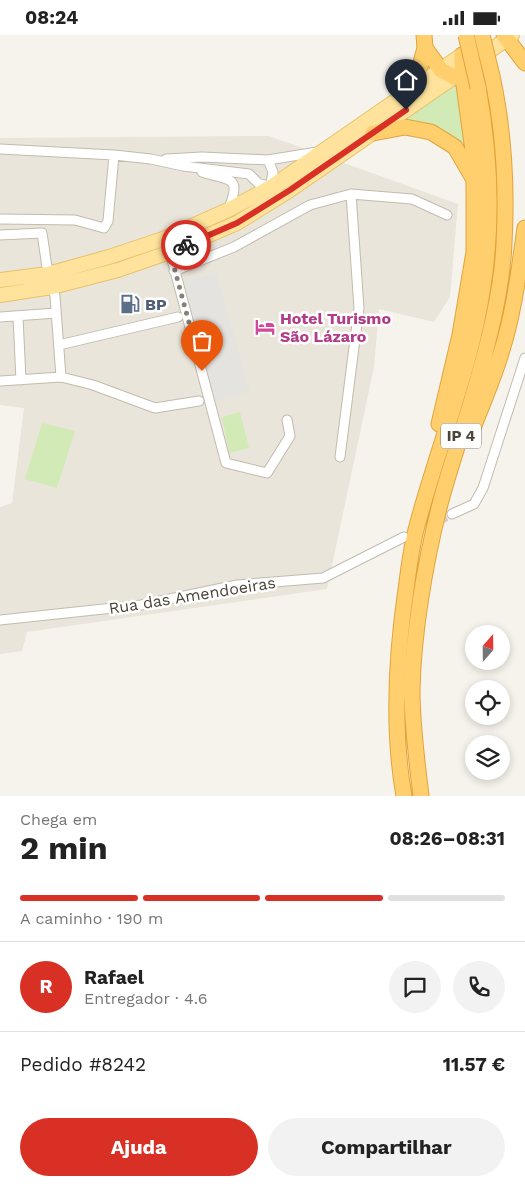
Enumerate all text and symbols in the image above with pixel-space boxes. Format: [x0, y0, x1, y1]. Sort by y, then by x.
text: 08:24 [25, 6, 78, 29]
pin [385, 59, 427, 110]
icon: home [392, 66, 420, 94]
courier [161, 220, 211, 270]
icon: bike [172, 231, 200, 259]
fuel station icon: BP [119, 293, 141, 315]
place label: BP [145, 295, 167, 314]
place label: Hotel Turismo São Lázaro [280, 309, 391, 346]
hotel icon: Hotel Turismo São Lázaro [254, 316, 276, 338]
pin [181, 320, 223, 371]
icon: bag [188, 327, 216, 355]
road number: IP 4 [441, 423, 481, 449]
street label: Rua das Amendoeiras [107, 573, 277, 618]
north arrow [465, 625, 510, 670]
map controls [465, 625, 510, 780]
button: locate [465, 680, 510, 725]
button: layers [465, 735, 510, 780]
text: Chega em [20, 810, 97, 829]
text: 08:26–08:31 [390, 827, 505, 850]
text: 2 min [20, 829, 108, 867]
text: A caminho · 190 m [20, 909, 163, 928]
button: chat [389, 961, 441, 1013]
button: phone [453, 961, 505, 1013]
text: Rafael [84, 966, 144, 989]
text: R [39, 975, 53, 998]
text: Entregador · 4.6 [84, 989, 207, 1008]
text: Pedido #8242 [20, 1053, 146, 1076]
text: 11.57 € [443, 1053, 505, 1076]
button: Ajuda [20, 1118, 258, 1176]
button: Compartilhar [268, 1118, 505, 1176]

